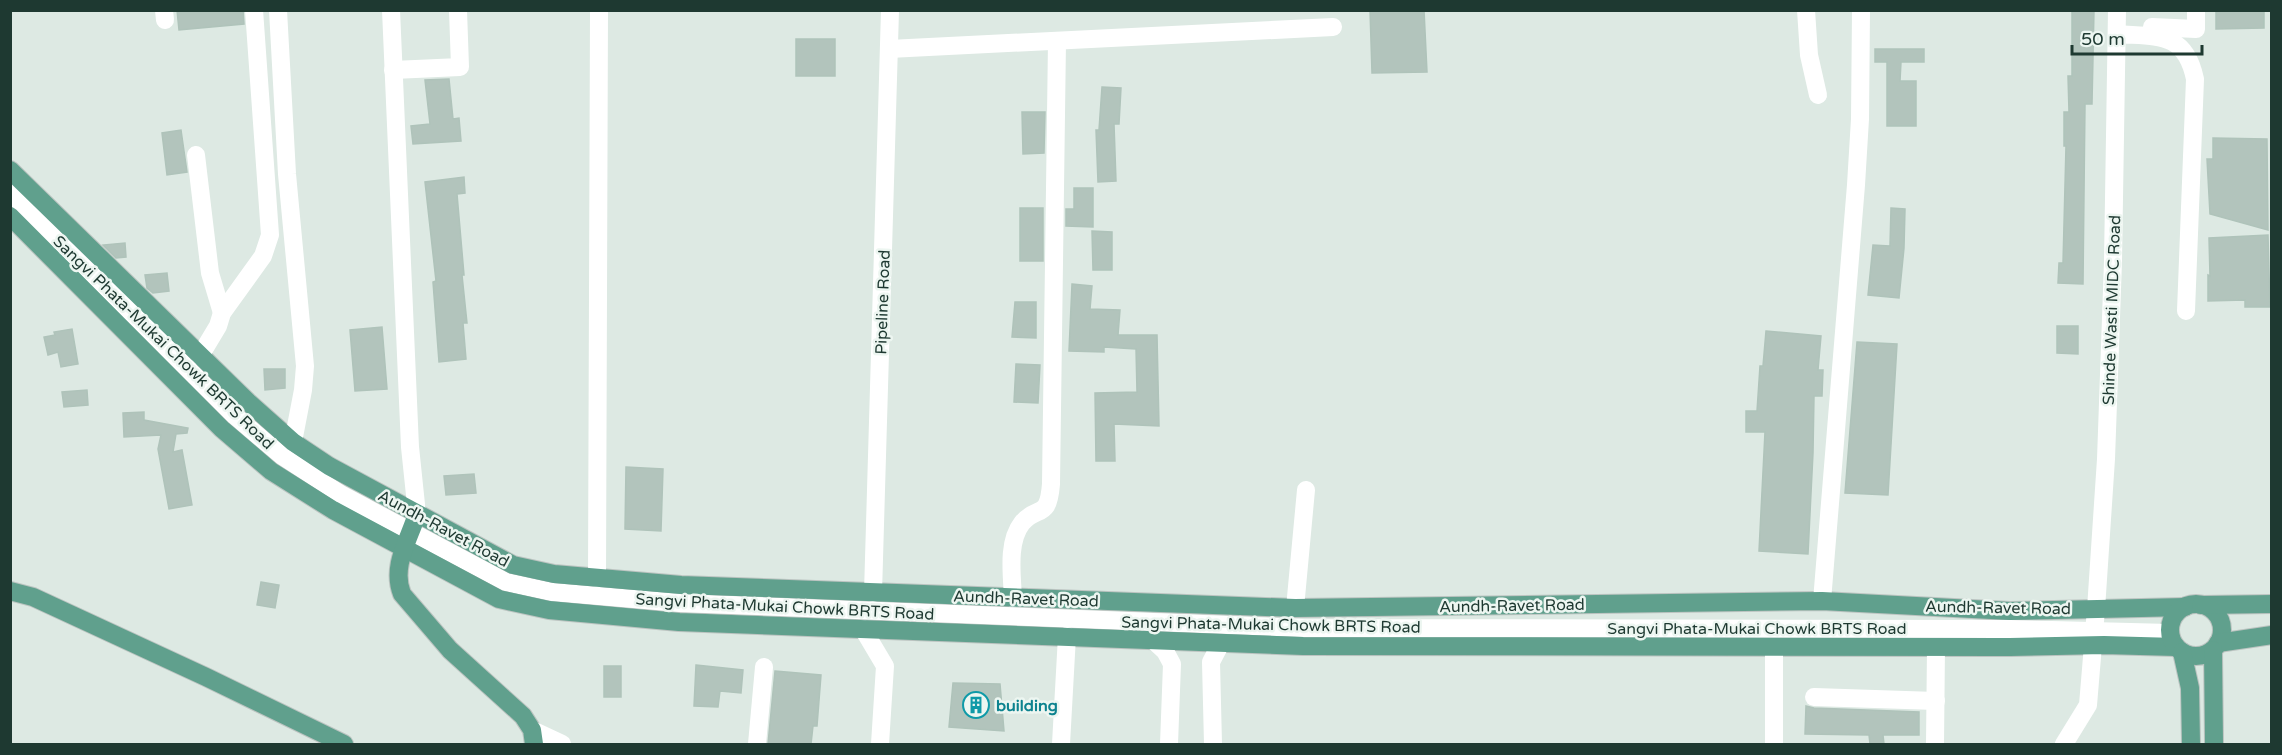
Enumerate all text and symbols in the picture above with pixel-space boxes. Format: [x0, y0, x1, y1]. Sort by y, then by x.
scale bar [2072, 18, 2202, 56]
text: 50 m [2081, 28, 2125, 50]
street label: Shinde Wasti MIDC Road [2099, 215, 2125, 406]
street label: Sangvi Phata-Mukai Chowk BRTS Road [49, 232, 278, 454]
street label: Pipeline Road [871, 249, 895, 355]
street label: Aundh-Ravet Road [375, 486, 513, 572]
street label: Aundh-Ravet Road [953, 586, 1099, 612]
street label: Sangvi Phata-Mukai Chowk BRTS Road [635, 589, 935, 625]
street label: Aundh-Ravet Road [1439, 595, 1585, 617]
street label: Aundh-Ravet Road [1925, 597, 2071, 619]
street label: Sangvi Phata-Mukai Chowk BRTS Road [1121, 612, 1421, 638]
street label: Sangvi Phata-Mukai Chowk BRTS Road [1607, 619, 1907, 639]
building icon: building [961, 690, 991, 720]
place label: building [996, 696, 1058, 716]

